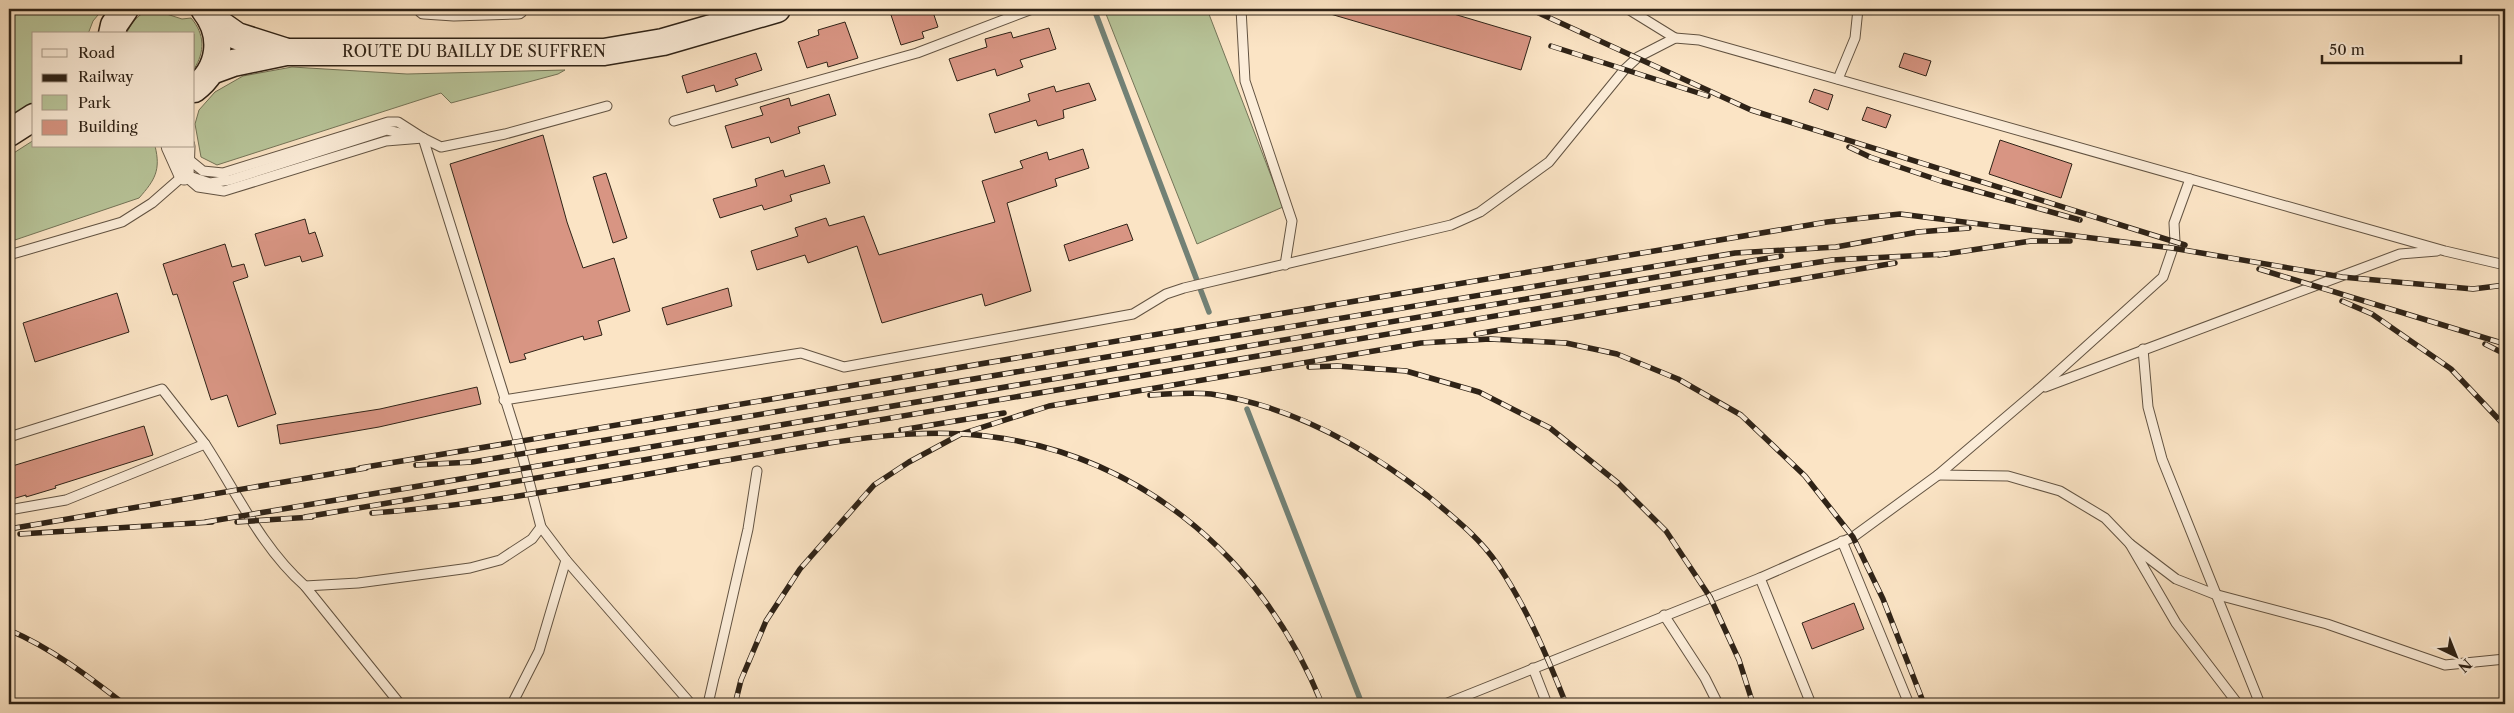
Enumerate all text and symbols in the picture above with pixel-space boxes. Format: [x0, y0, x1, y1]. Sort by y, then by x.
legend [32, 32, 195, 148]
scale bar [2322, 32, 2460, 64]
text: 50 m [2329, 40, 2365, 59]
street label: ROUTE DU BAILLY DE SUFFREN [342, 41, 606, 61]
text: Road [78, 43, 115, 62]
text: Railway [78, 67, 134, 86]
text: Park [78, 93, 112, 112]
text: Building [78, 117, 138, 136]
north arrow [2432, 630, 2482, 680]
text: N [2454, 655, 2475, 676]

